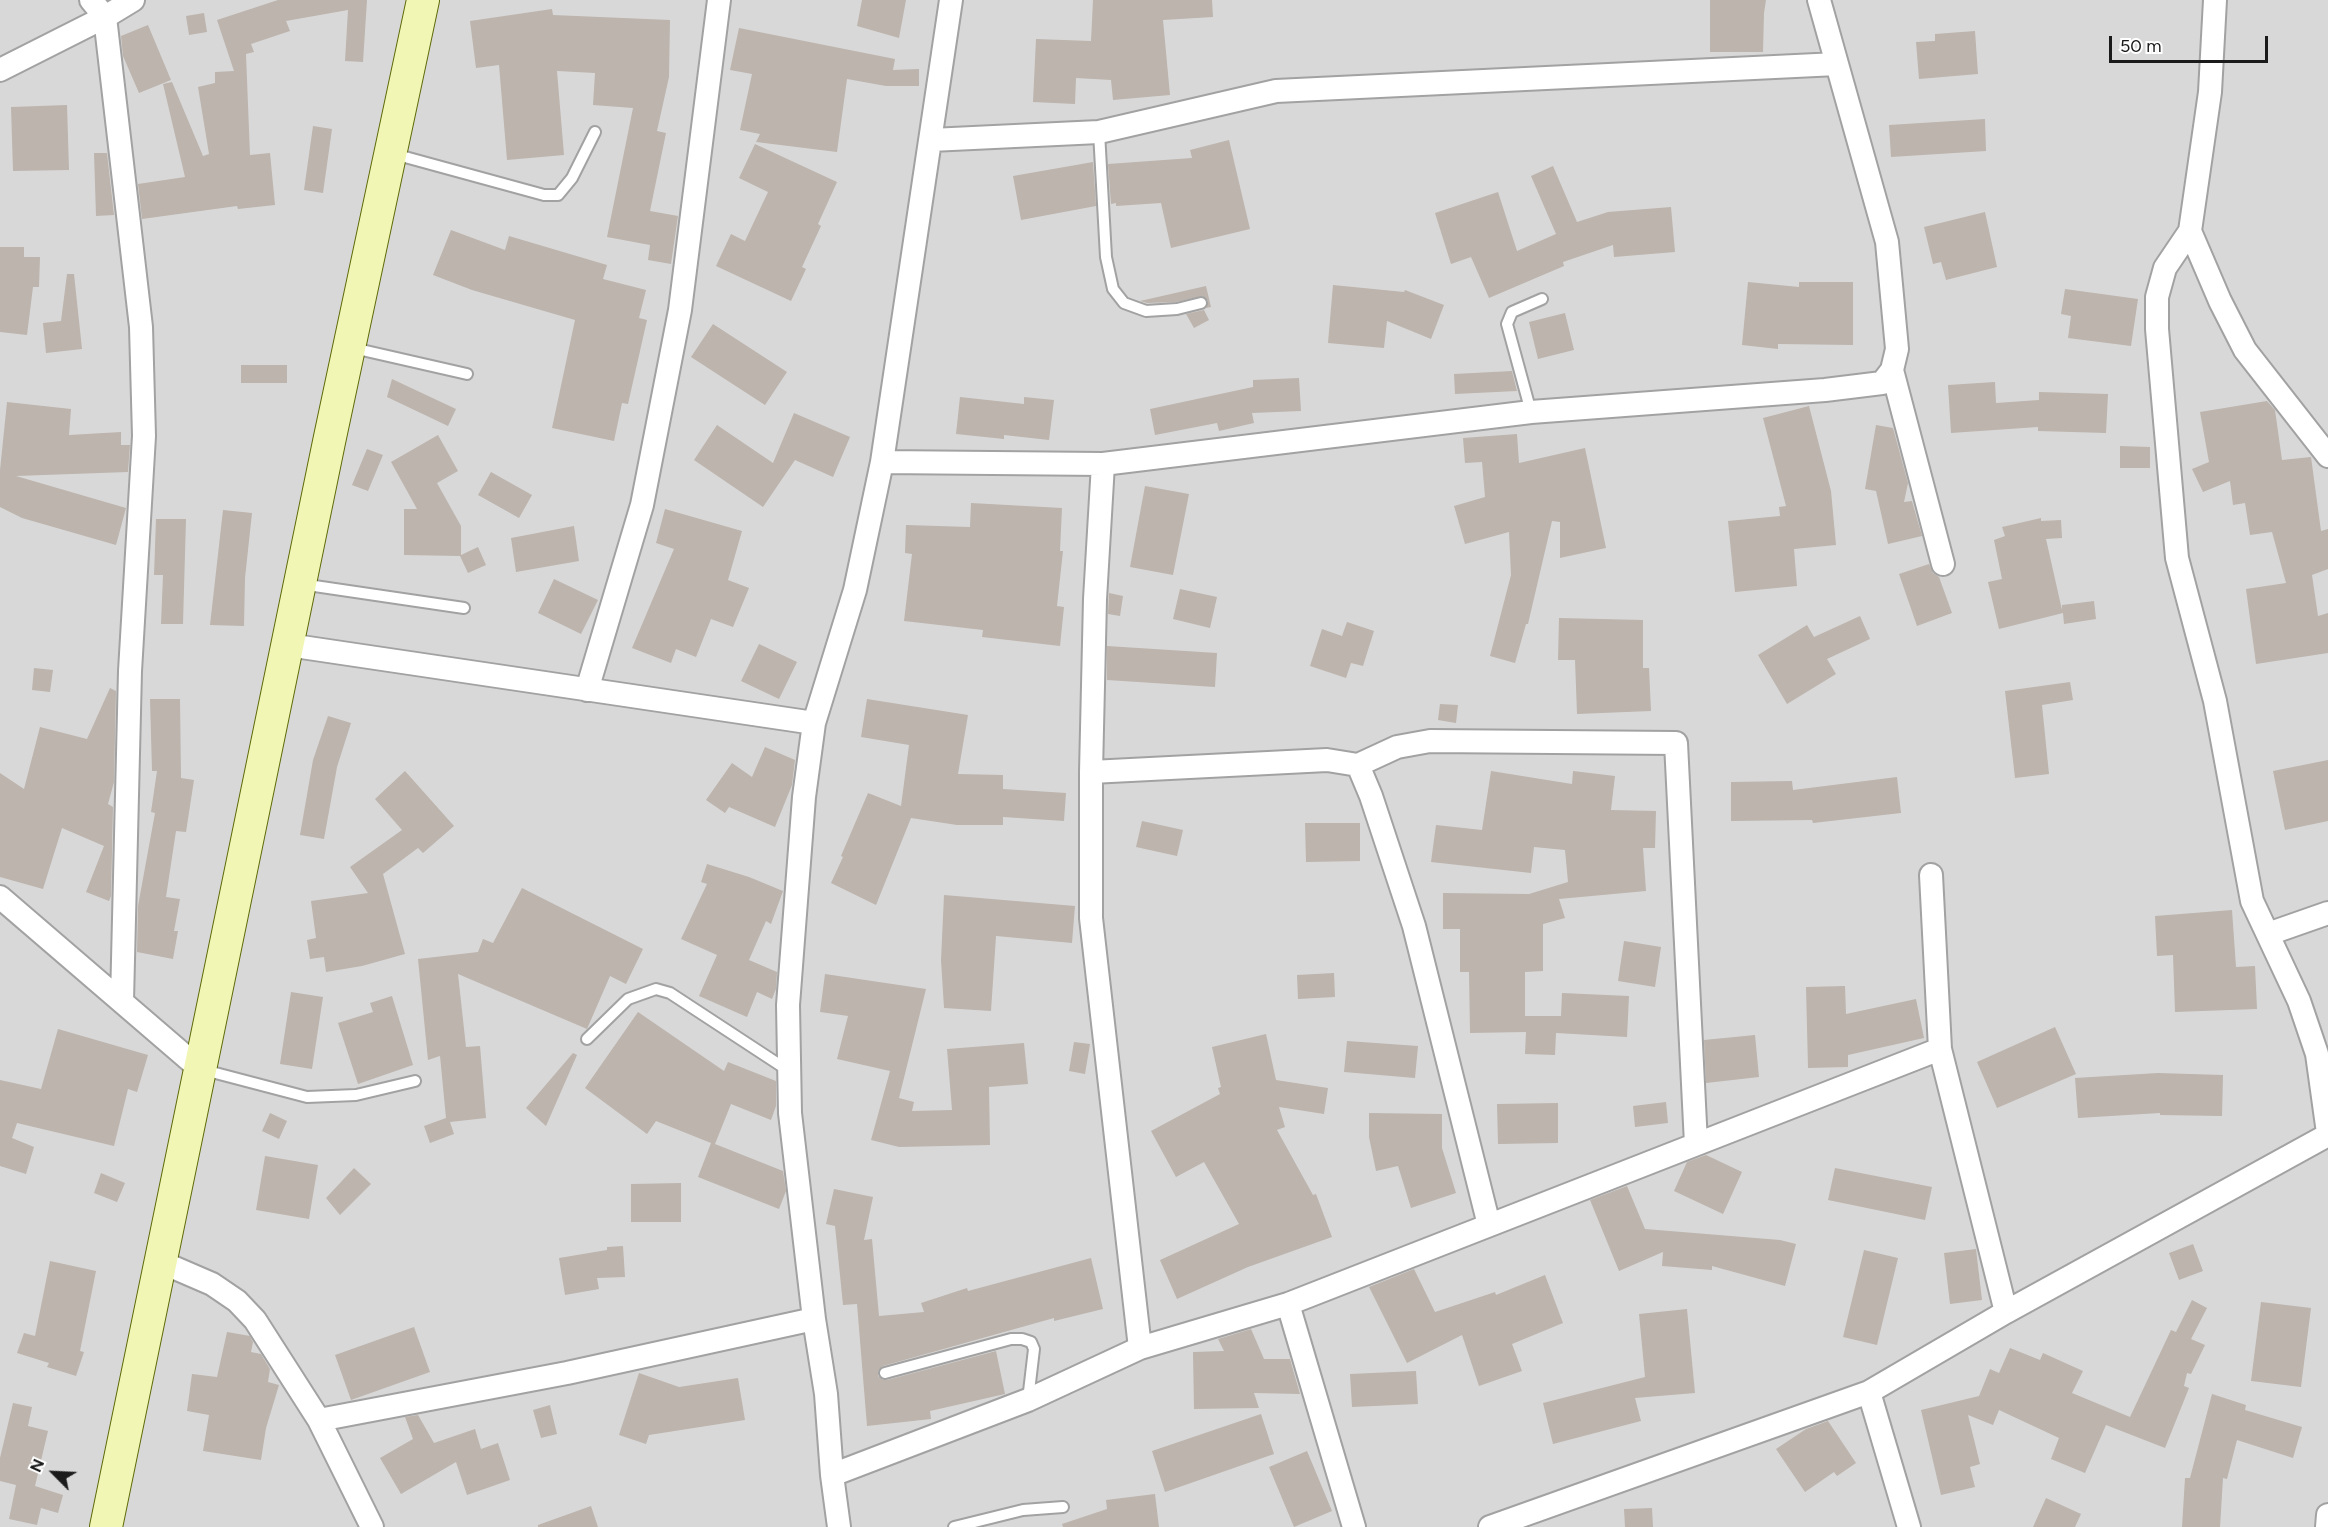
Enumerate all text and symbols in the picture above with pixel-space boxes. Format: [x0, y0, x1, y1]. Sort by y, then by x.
scale bar [2112, 24, 2271, 62]
text: 50 m [2120, 35, 2162, 57]
north arrow [24, 1443, 84, 1503]
text: N [26, 1456, 48, 1475]

